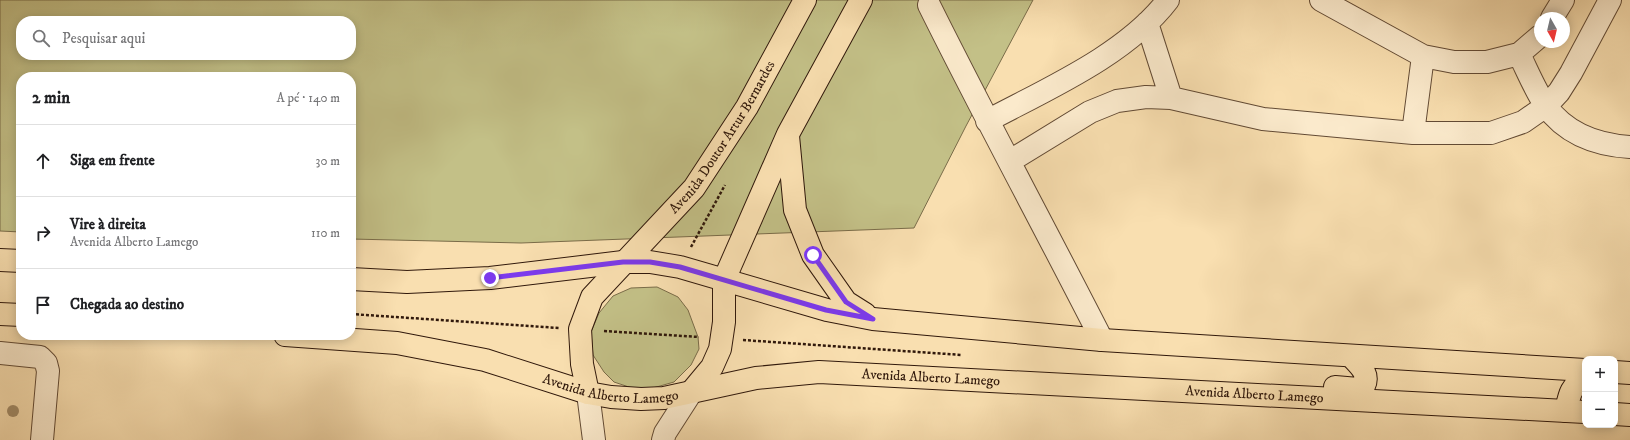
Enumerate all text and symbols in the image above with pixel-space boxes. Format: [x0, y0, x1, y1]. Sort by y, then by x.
north arrow [1534, 12, 1570, 48]
search box [16, 16, 356, 60]
icon: search [30, 27, 52, 49]
text: Pesquisar aqui [62, 29, 145, 48]
street label: Avenida Doutor Artur Bernardes [665, 57, 779, 218]
text: 2 min [32, 87, 70, 109]
text: A pé · 140 m [277, 90, 340, 106]
icon: ahead [32, 150, 54, 172]
text: Siga em frente [70, 151, 155, 170]
text: 30 m [316, 153, 340, 169]
text: Vire à direita [70, 215, 146, 234]
icon: right [32, 222, 54, 244]
text: 110 m [311, 225, 340, 241]
text: Avenida Alberto Lamego [70, 234, 198, 250]
route start [804, 246, 822, 264]
route end [481, 269, 499, 287]
icon: arrive [32, 294, 54, 316]
text: Chegada ao destino [70, 295, 184, 314]
map controls [1582, 356, 1618, 428]
button: + [1582, 356, 1618, 392]
street label: Avenida Alberto Lamego [861, 365, 1001, 390]
street label: Avenida Alberto Lamego [540, 370, 680, 408]
street label: Avenida Alberto Lamego [1185, 382, 1324, 407]
button: − [1582, 392, 1618, 428]

